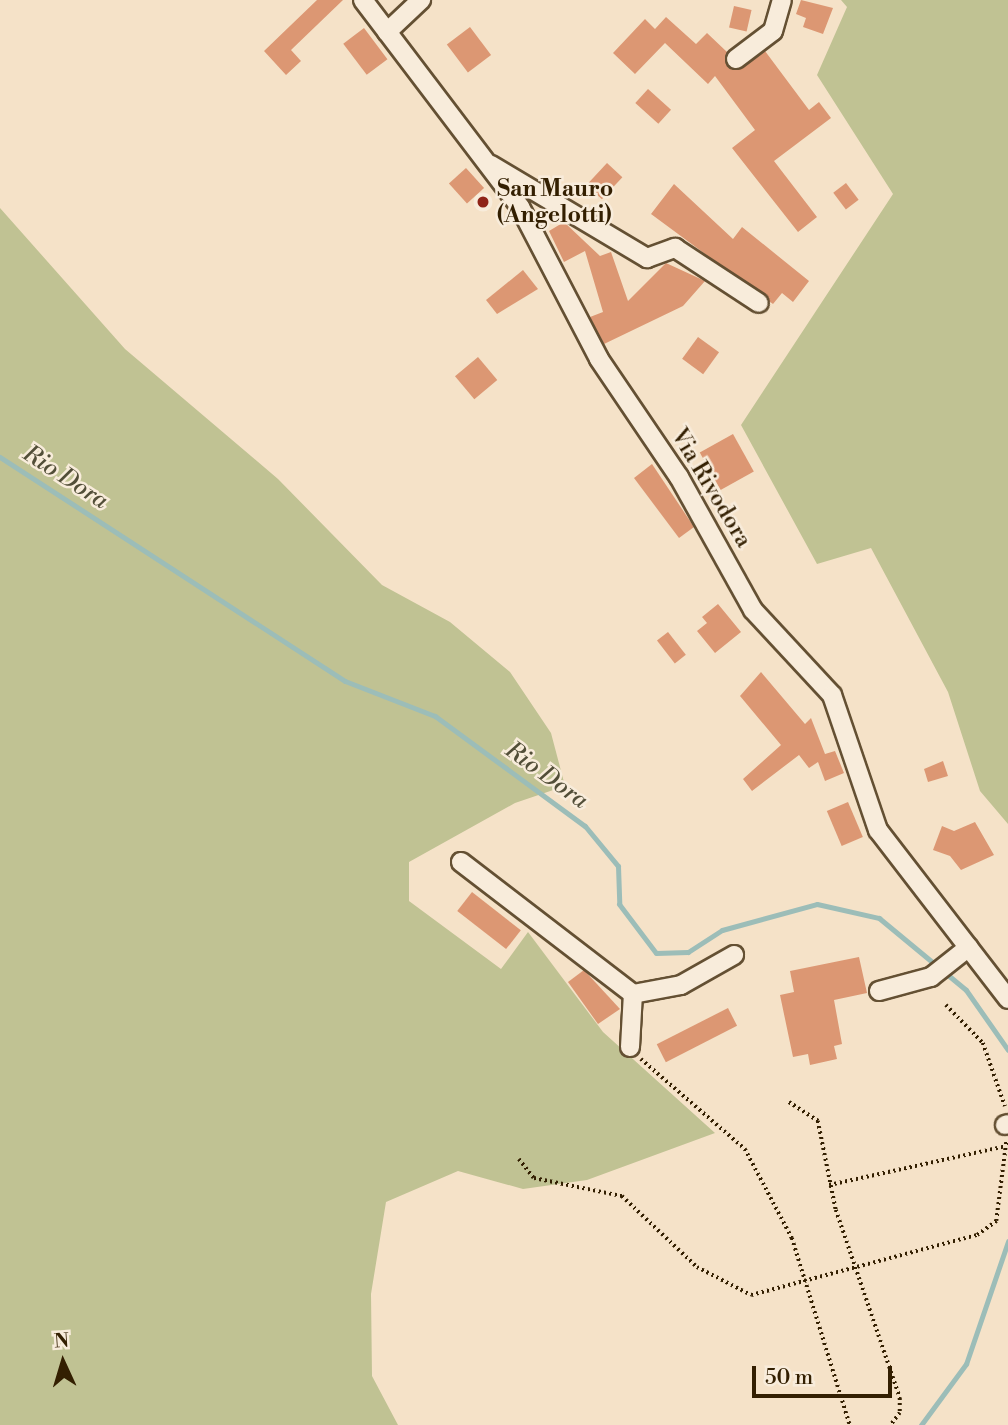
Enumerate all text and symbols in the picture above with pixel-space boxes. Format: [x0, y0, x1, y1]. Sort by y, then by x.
place label: San Mauro (Angelotti) [497, 175, 613, 229]
marker: San Mauro (Angelotti) [475, 194, 491, 210]
street label: Via Rivodora [665, 424, 757, 552]
water label: Rio Dora [17, 440, 113, 516]
water label: Rio Dora [499, 736, 593, 816]
north arrow [28, 1327, 98, 1397]
text: N [53, 1329, 70, 1354]
scale bar [756, 1352, 896, 1396]
text: 50 m [765, 1365, 813, 1391]

